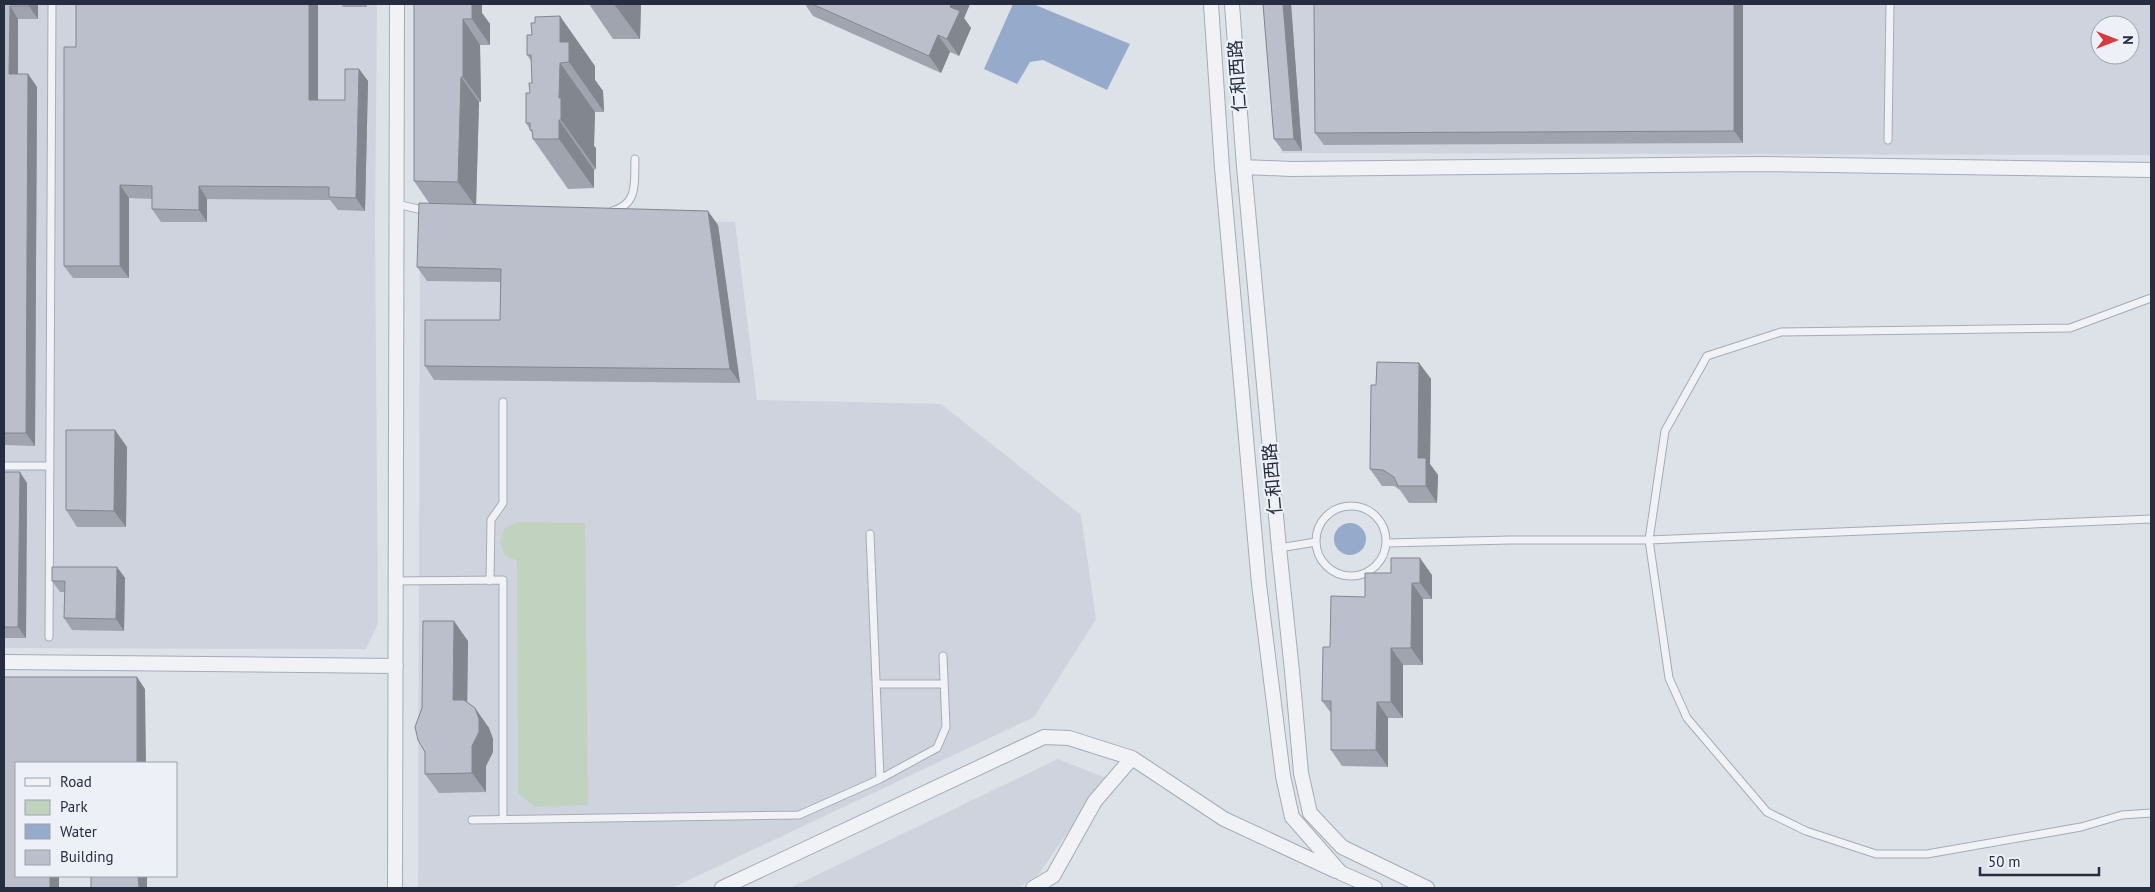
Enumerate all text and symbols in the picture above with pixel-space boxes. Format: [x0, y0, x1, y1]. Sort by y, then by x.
north arrow [2090, 15, 2140, 65]
text: N [2119, 35, 2137, 45]
street label: 仁和西路 [1223, 39, 1251, 113]
street label: 仁和西路 [1257, 442, 1287, 516]
legend [15, 762, 178, 877]
text: Road [60, 772, 92, 791]
text: Park [60, 797, 88, 816]
text: Water [60, 822, 97, 841]
scale bar [1980, 844, 2099, 876]
text: Building [60, 847, 114, 866]
text: 50 m [1988, 852, 2021, 871]

